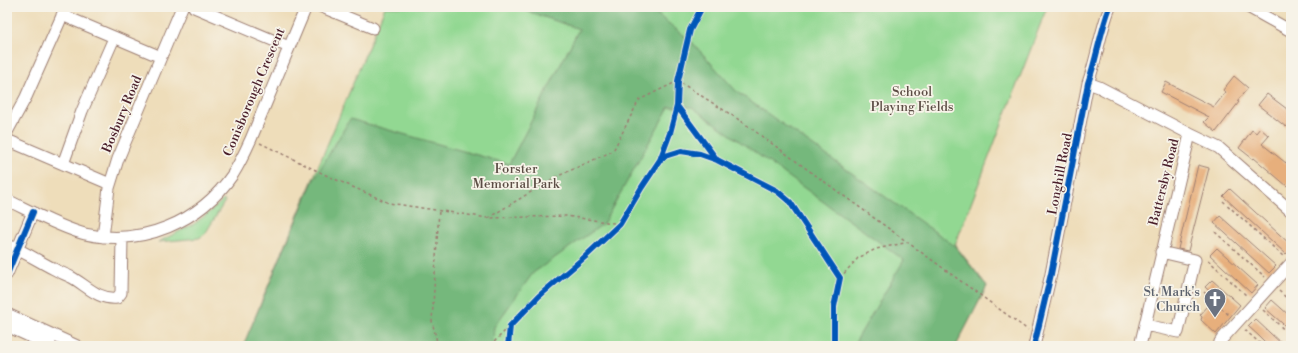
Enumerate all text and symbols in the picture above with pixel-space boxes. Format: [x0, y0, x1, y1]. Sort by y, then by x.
street label: Conisborough Crescent [220, 25, 289, 159]
street label: Bosbury Road [98, 72, 146, 156]
park label: School Playing Fields [870, 84, 954, 115]
street label: Longhill Road [1044, 131, 1076, 216]
street label: Battersby Road [1145, 136, 1183, 228]
park label: Forster Memorial Park [472, 161, 561, 192]
place label: St. Mark's Church [1143, 284, 1200, 315]
church icon: St. Mark's Church [1202, 286, 1228, 319]

